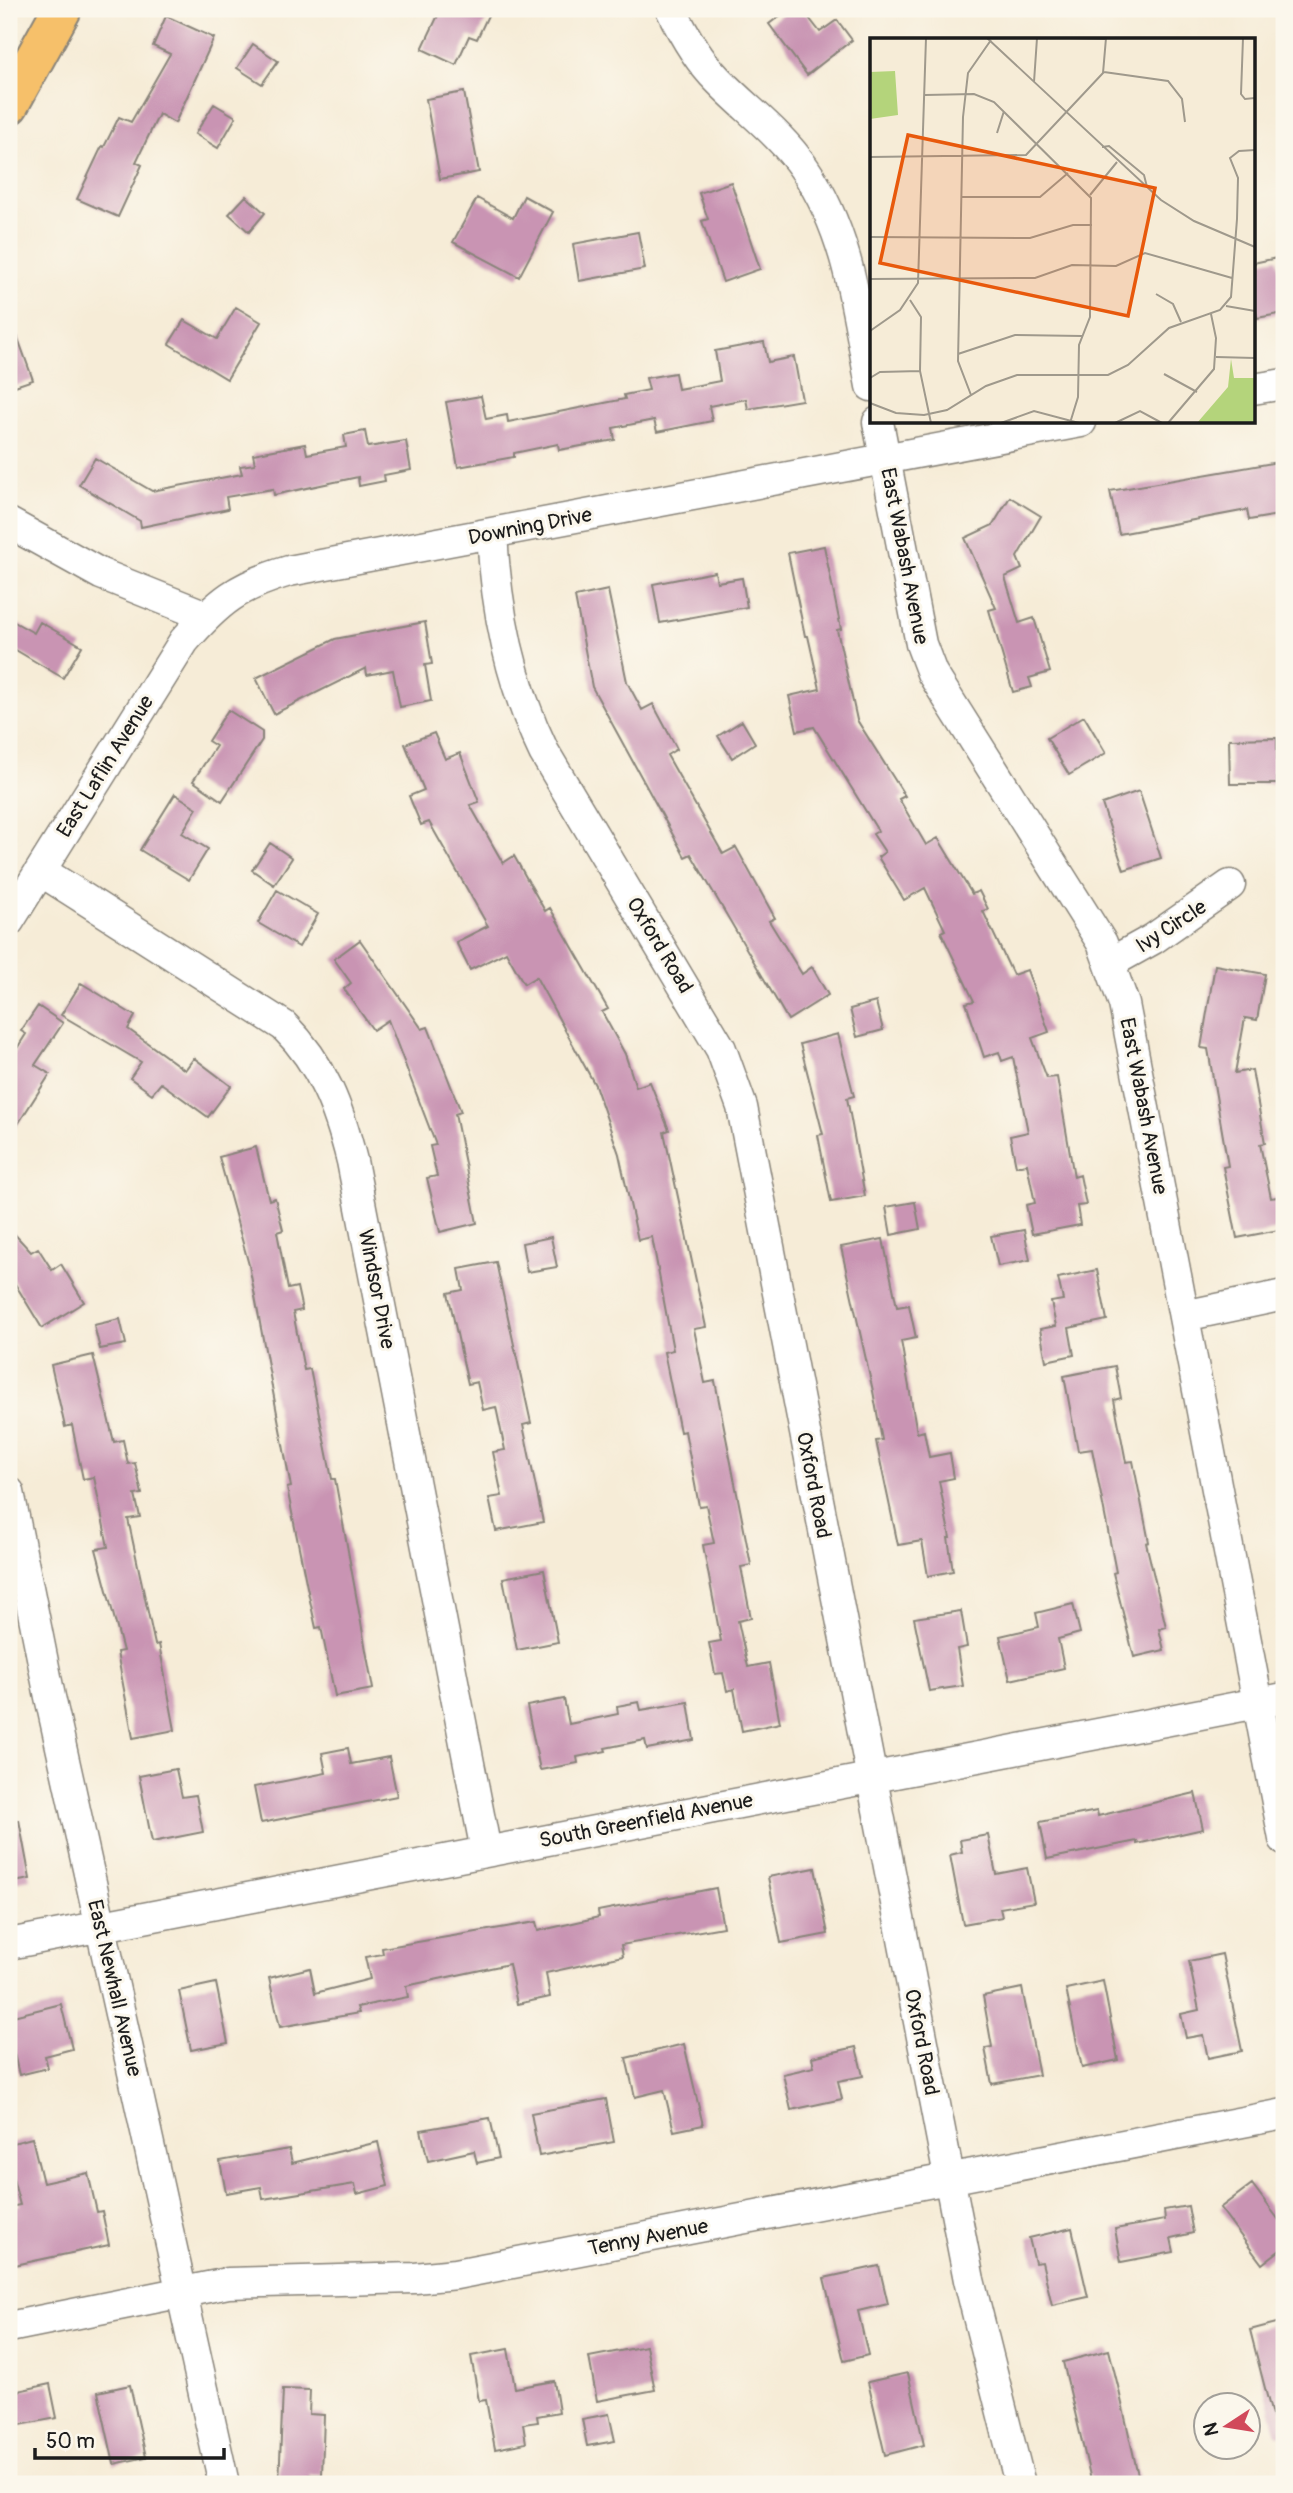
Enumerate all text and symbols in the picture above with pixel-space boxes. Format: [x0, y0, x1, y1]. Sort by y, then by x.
inset map [870, 38, 1254, 424]
street label: East Wabash Avenue [874, 466, 935, 647]
street label: Downing Drive [466, 501, 595, 552]
street label: East Laflin Avenue [51, 690, 160, 842]
street label: Oxford Road [620, 892, 699, 998]
street label: Ivy Circle [1131, 893, 1212, 959]
street label: East Wabash Avenue [1113, 1016, 1174, 1197]
street label: Windsor Drive [352, 1227, 401, 1352]
street label: Oxford Road [790, 1430, 837, 1541]
street label: South Greenfield Avenue [537, 1786, 756, 1854]
street label: East Newhall Avenue [81, 1897, 148, 2080]
street label: Oxford Road [898, 1987, 945, 2098]
street label: Tenny Avenue [586, 2212, 711, 2262]
north arrow [1192, 2392, 1262, 2462]
scale bar [35, 2416, 224, 2460]
text: N [1198, 2420, 1224, 2438]
text: 50 m [46, 2428, 95, 2455]

